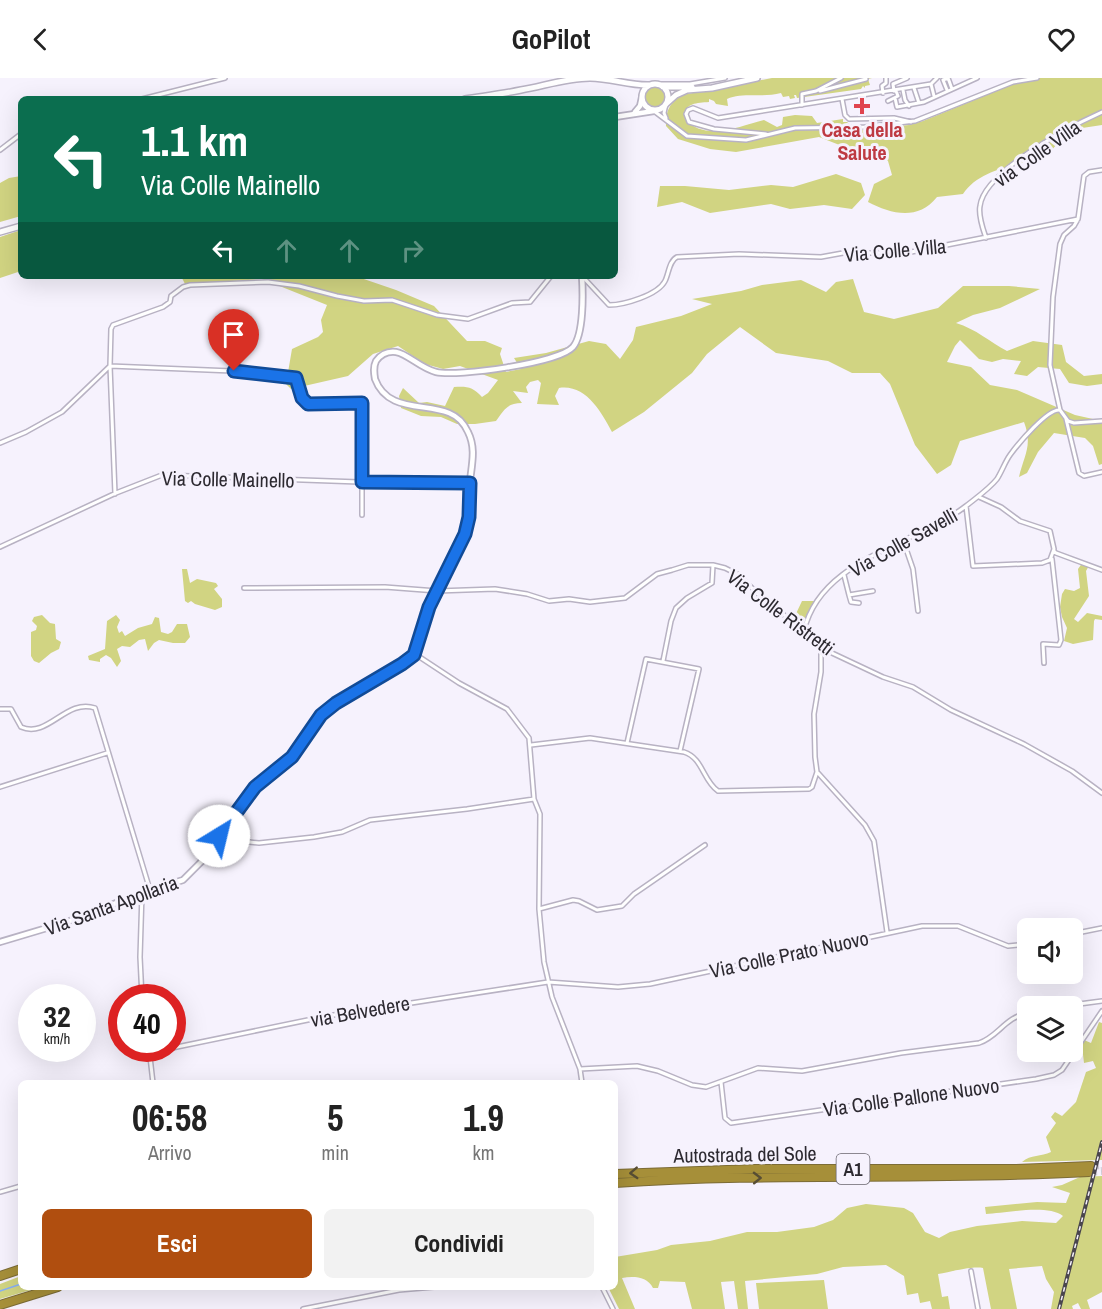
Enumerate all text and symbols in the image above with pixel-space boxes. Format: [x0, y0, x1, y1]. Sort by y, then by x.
text: GoPilot [512, 21, 590, 57]
icon: back [24, 23, 57, 56]
icon: heart [1045, 23, 1078, 56]
marker: Casa della Salute [853, 97, 871, 115]
text: 1.1 km [141, 113, 248, 169]
street label: via Colle Villa [988, 113, 1086, 193]
place label: Casa della Salute [821, 116, 903, 166]
icon: left [42, 120, 120, 198]
text: Via Colle Mainello [141, 167, 320, 203]
street label: Via Colle Villa [843, 232, 947, 268]
icon: left [207, 234, 240, 267]
icon: ahead [270, 234, 303, 267]
icon: ahead [333, 234, 366, 267]
icon: right [396, 234, 429, 267]
pin [208, 309, 259, 371]
icon: arrive [217, 318, 250, 351]
street label: Via Colle Mainello [161, 464, 295, 494]
street label: Via Colle Savelli [844, 501, 962, 583]
street label: Via Colle Ristretti [722, 563, 840, 661]
position arrow [187, 804, 251, 868]
street label: Via Santa Apollaria [41, 868, 181, 942]
map controls [1017, 918, 1083, 1062]
button: sound [1017, 918, 1083, 984]
street label: Via Colle Prato Nuovo [707, 924, 871, 984]
speed limit sign: 40 [108, 984, 186, 1062]
street label: via Belvedere [308, 989, 412, 1033]
text: 32 [43, 996, 71, 1036]
button: layers [1017, 996, 1083, 1062]
text: km/h [44, 1028, 70, 1049]
street label: Via Colle Pallone Nuovo [821, 1071, 1001, 1123]
text: 06:58 [132, 1094, 208, 1142]
text: 5 [327, 1094, 343, 1142]
text: 1.9 [463, 1094, 504, 1142]
text: Arrivo [148, 1139, 192, 1166]
text: min [322, 1139, 349, 1166]
text: km [472, 1139, 494, 1166]
street label: Autostrada del Sole [672, 1139, 817, 1169]
road number: A1 [836, 1154, 870, 1184]
one-way arrow [630, 1167, 639, 1180]
one-way arrow [753, 1172, 762, 1184]
button: Esci [42, 1209, 312, 1278]
button: Condividi [324, 1209, 594, 1278]

